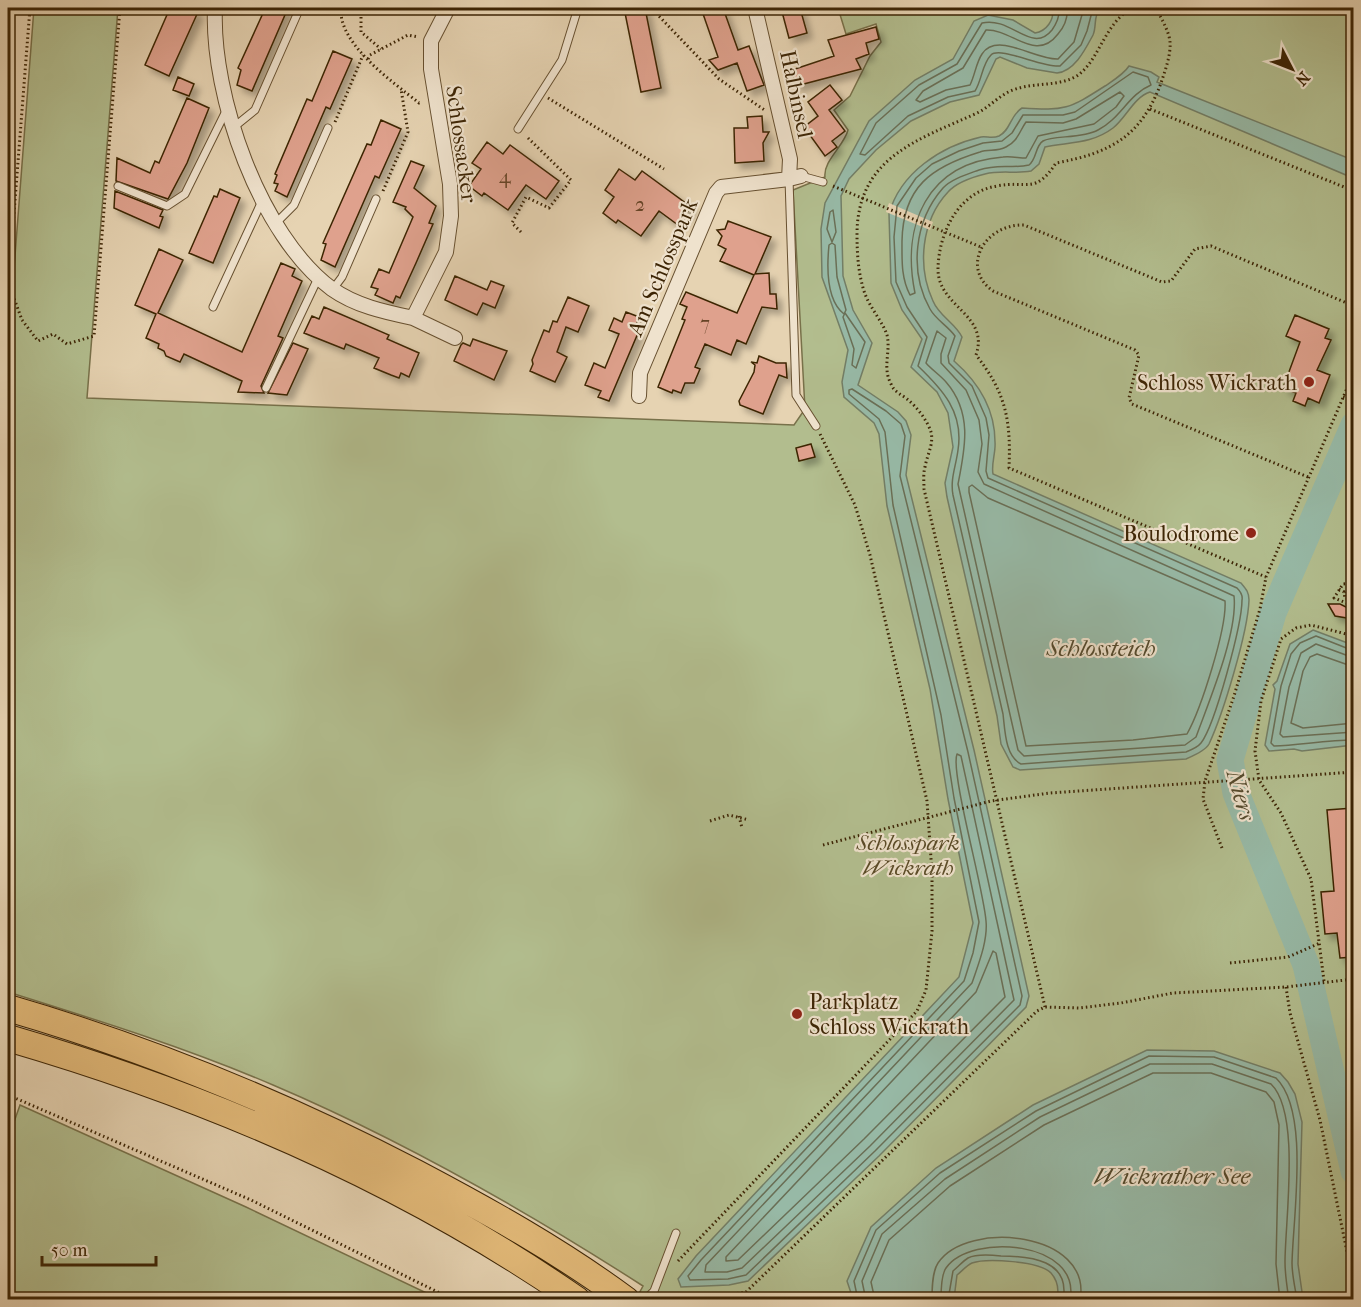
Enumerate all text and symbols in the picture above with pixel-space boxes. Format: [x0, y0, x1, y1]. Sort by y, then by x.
north arrow [1262, 39, 1322, 99]
street label: Halbinsel [774, 48, 818, 141]
text: N [1291, 68, 1314, 90]
street label: Schlossacker [440, 84, 482, 205]
house number: 4 [499, 165, 512, 188]
house number: 2 [635, 193, 645, 216]
street label: Am Schlosspark [622, 194, 704, 341]
house number: 7 [700, 312, 710, 335]
place label: Schloss Wickrath [1137, 370, 1298, 396]
marker: Schloss Wickrath [1302, 375, 1316, 389]
place label: Boulodrome [1123, 521, 1239, 547]
marker: Boulodrome [1244, 526, 1258, 540]
water label: Schlossteich [1045, 634, 1156, 662]
water label: Niers [1220, 765, 1262, 824]
park label: Schlosspark Wickrath [855, 830, 960, 881]
place label: Parkplatz Schloss Wickrath [809, 989, 970, 1040]
marker: Parkplatz Schloss Wickrath [790, 1007, 804, 1021]
water label: Wickrather See [1094, 1162, 1252, 1190]
scale bar [42, 1229, 156, 1267]
text: 50 m [51, 1240, 88, 1261]

